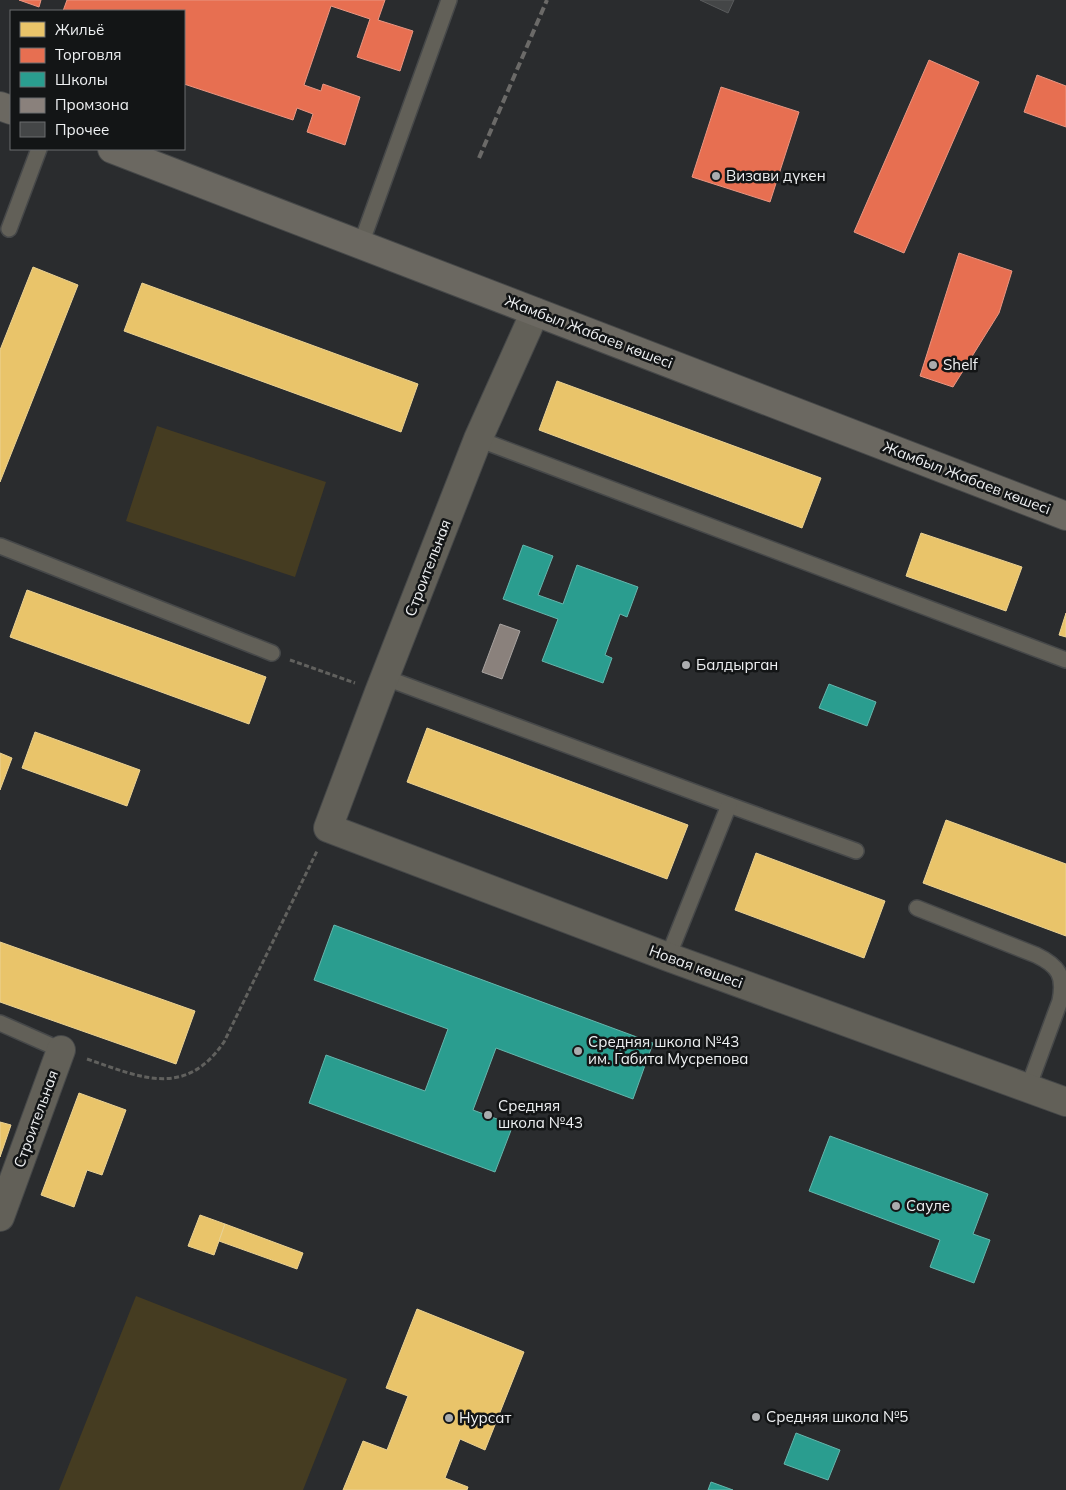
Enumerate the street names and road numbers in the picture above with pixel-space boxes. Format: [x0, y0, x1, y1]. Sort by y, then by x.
street label: Жамбыл Жабаев көшесі [503, 291, 676, 372]
street label: Жамбыл Жабаев көшесі [881, 437, 1054, 518]
street label: Строительная [400, 517, 455, 619]
street label: Новая көшесі [647, 941, 746, 992]
street label: Строительная [9, 1067, 62, 1170]

